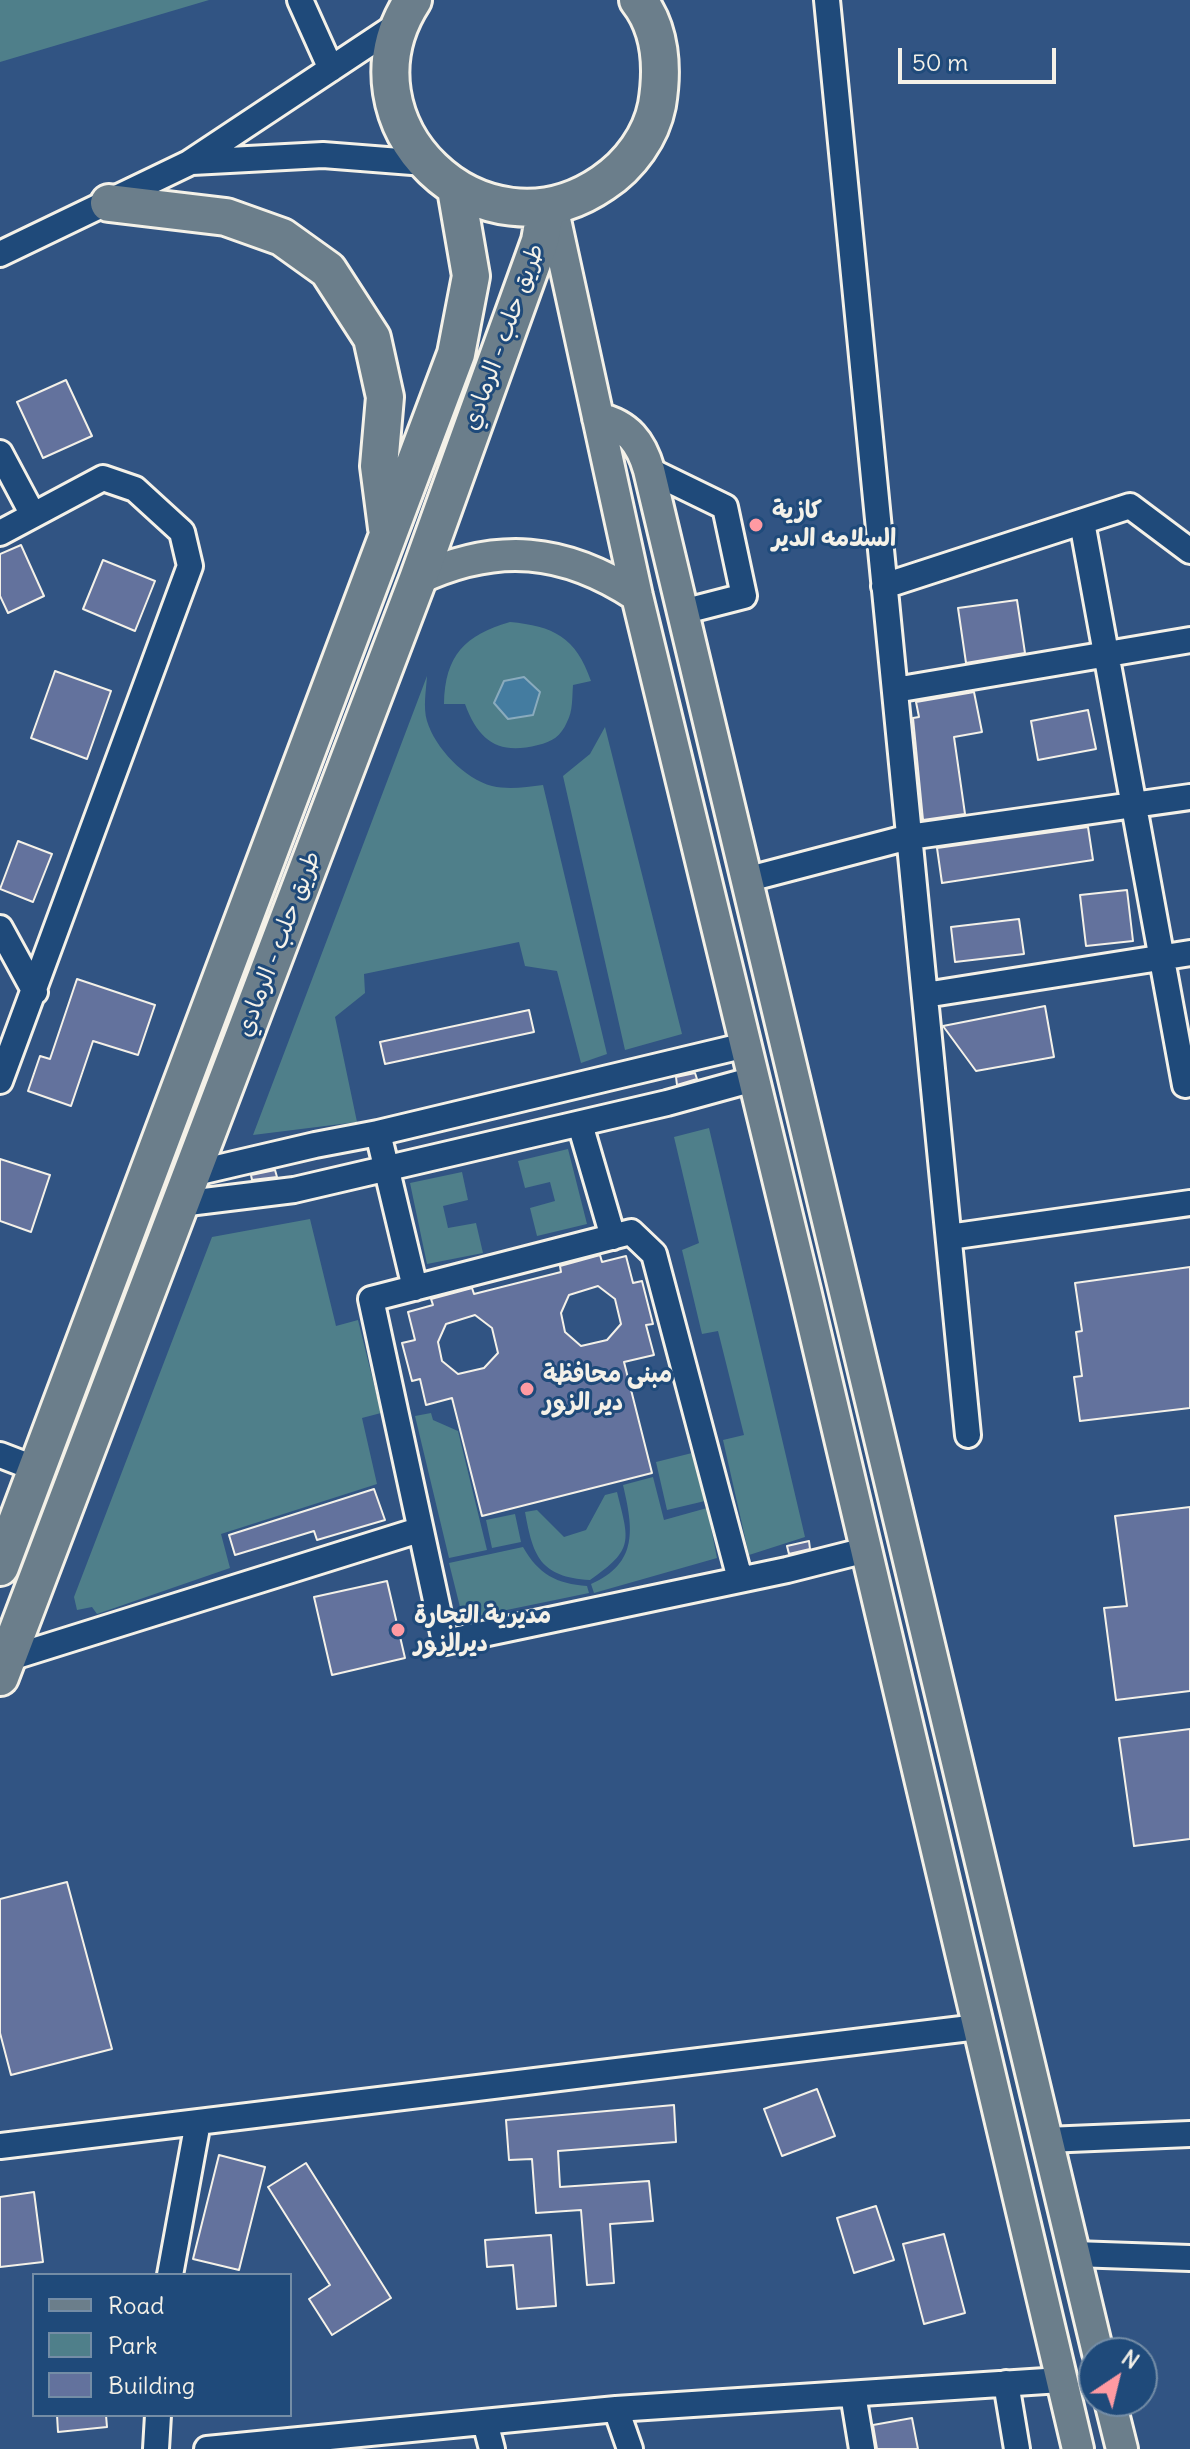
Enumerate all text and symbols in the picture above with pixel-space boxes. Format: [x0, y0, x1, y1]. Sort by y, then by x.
scale bar [902, 32, 1060, 82]
text: 50 m [912, 47, 968, 77]
street label: طريق حلب - الرمادي [457, 240, 551, 434]
place label: كازية السلامه الدير [772, 497, 896, 553]
marker: كازية السلامه الدير [747, 516, 765, 534]
street label: طريق حلب - الرمادي [230, 847, 328, 1041]
place label: مبنى محافظة دير الزور [543, 1361, 672, 1417]
marker: مبنى محافظة دير الزور [518, 1380, 536, 1398]
place label: مديرية التجارة ديرالزور [414, 1602, 551, 1658]
marker: مديرية التجارة ديرالزور [389, 1621, 407, 1639]
legend [32, 2273, 292, 2417]
text: Road [108, 2290, 164, 2320]
text: Park [108, 2330, 158, 2360]
north arrow [1078, 2337, 1158, 2417]
text: N [1116, 2343, 1145, 2375]
text: Building [108, 2370, 195, 2400]

